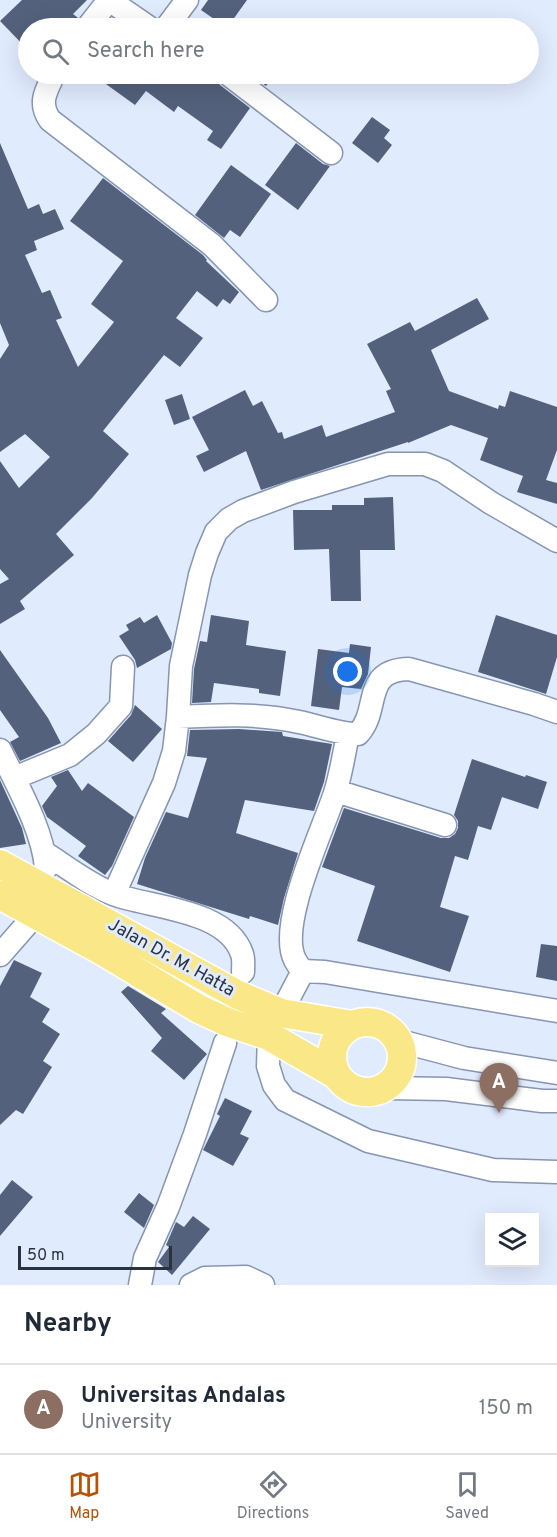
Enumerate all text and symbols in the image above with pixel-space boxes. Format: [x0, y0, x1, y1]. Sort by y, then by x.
search box [18, 18, 539, 84]
icon: search [39, 35, 72, 68]
text: Search here [87, 38, 205, 65]
your location [333, 657, 362, 686]
street label: Jalan Dr. M. Hatta [103, 914, 239, 1002]
pin: A [480, 1064, 518, 1113]
map controls [485, 1213, 539, 1267]
button: layers [485, 1213, 539, 1267]
scale bar [18, 1243, 172, 1270]
text: 50 m [27, 1246, 65, 1266]
text: Nearby [24, 1308, 112, 1341]
text: Universitas Andalas [81, 1383, 286, 1410]
text: A [36, 1396, 51, 1422]
text: 150 m [479, 1396, 533, 1422]
text: University [81, 1410, 172, 1436]
tab: Map [68, 1468, 101, 1524]
tab: Directions [237, 1468, 309, 1524]
tab: Saved [445, 1468, 489, 1524]

